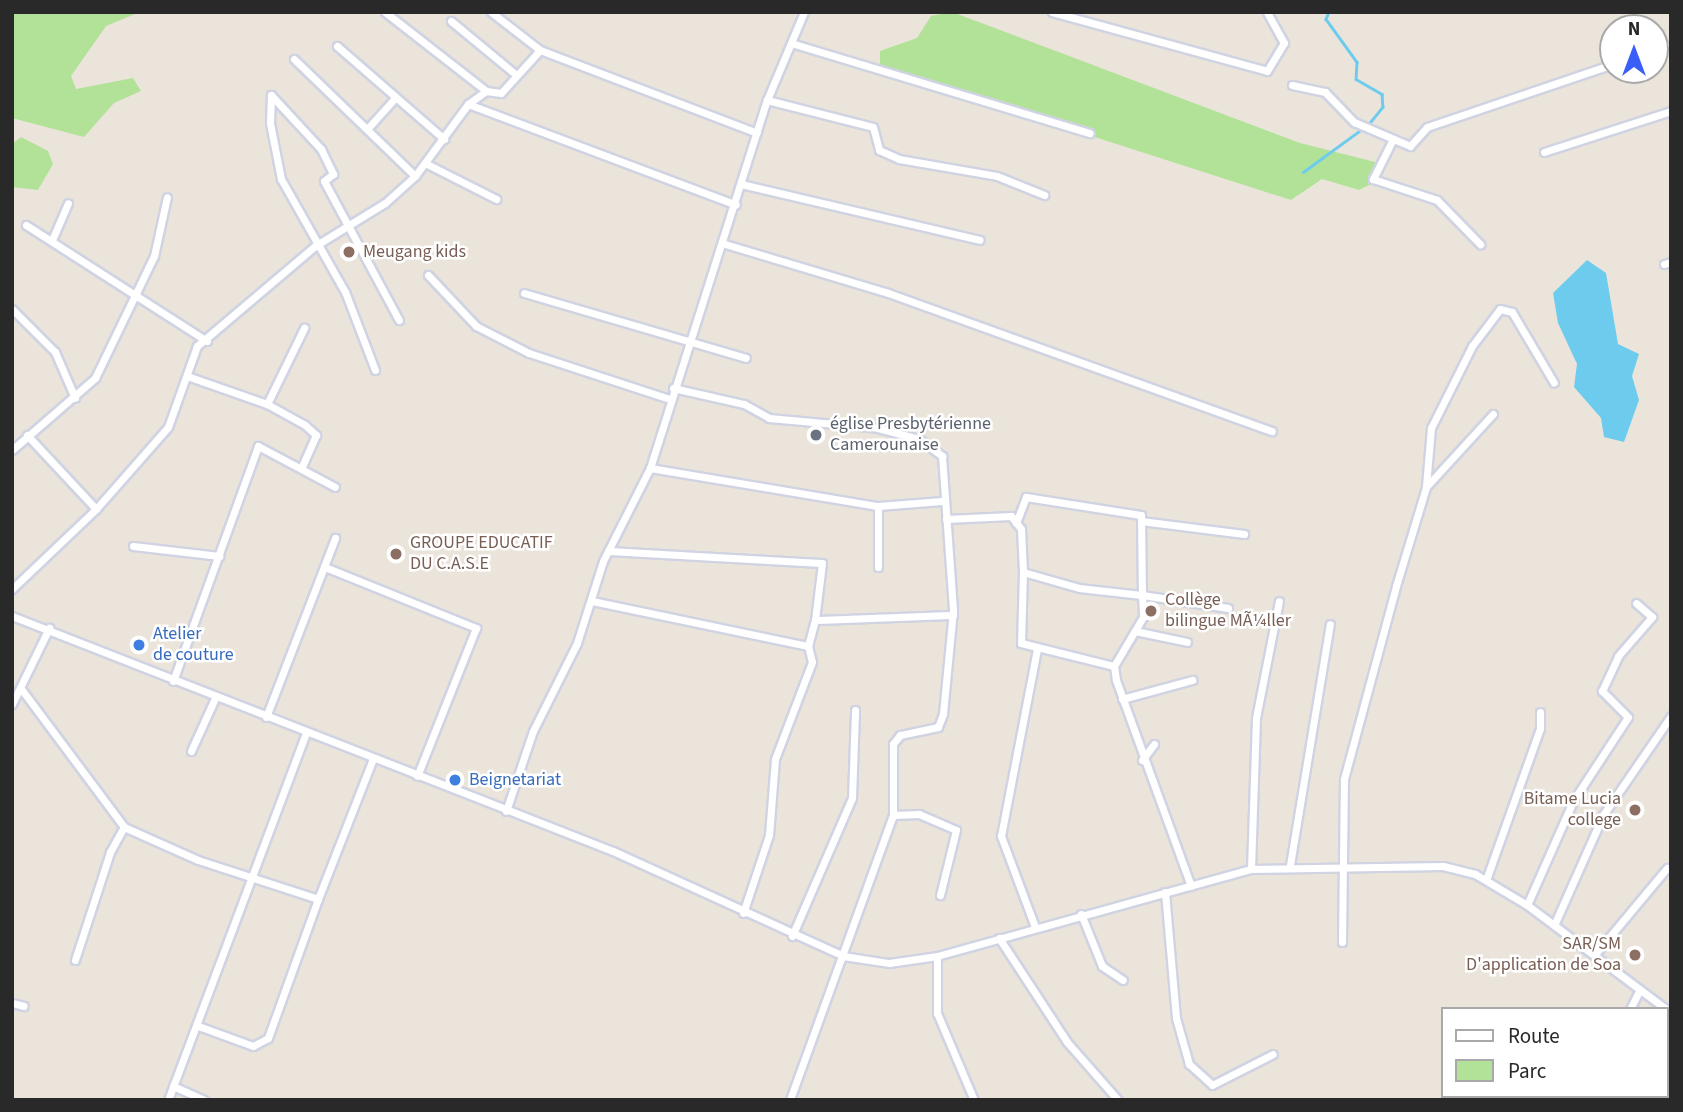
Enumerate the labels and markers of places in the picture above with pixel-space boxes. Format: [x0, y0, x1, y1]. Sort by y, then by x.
place label: Meugang kids [363, 241, 466, 263]
marker: Meugang kids [341, 244, 357, 260]
place label: église Presbytérienne Camerounaise [830, 414, 991, 457]
marker: église Presbytérienne Camerounaise [808, 427, 824, 443]
place label: GROUPE EDUCATIF DU C.A.S.E [410, 533, 553, 576]
marker: GROUPE EDUCATIF DU C.A.S.E [388, 546, 404, 562]
place label: Collège bilingue MÃ¼ller [1165, 590, 1291, 632]
marker: Collège bilingue MÃ¼ller [1143, 603, 1159, 619]
place label: Atelier de couture [153, 624, 234, 666]
marker: Atelier de couture [131, 637, 147, 653]
place label: Beignetariat [469, 769, 561, 791]
marker: Beignetariat [447, 772, 463, 788]
place label: Bitame Lucia college [1524, 789, 1621, 832]
marker: Bitame Lucia college [1627, 802, 1643, 818]
place label: SAR/SM D'application de Soa [1466, 934, 1621, 976]
marker: SAR/SM D'application de Soa [1627, 947, 1643, 963]

